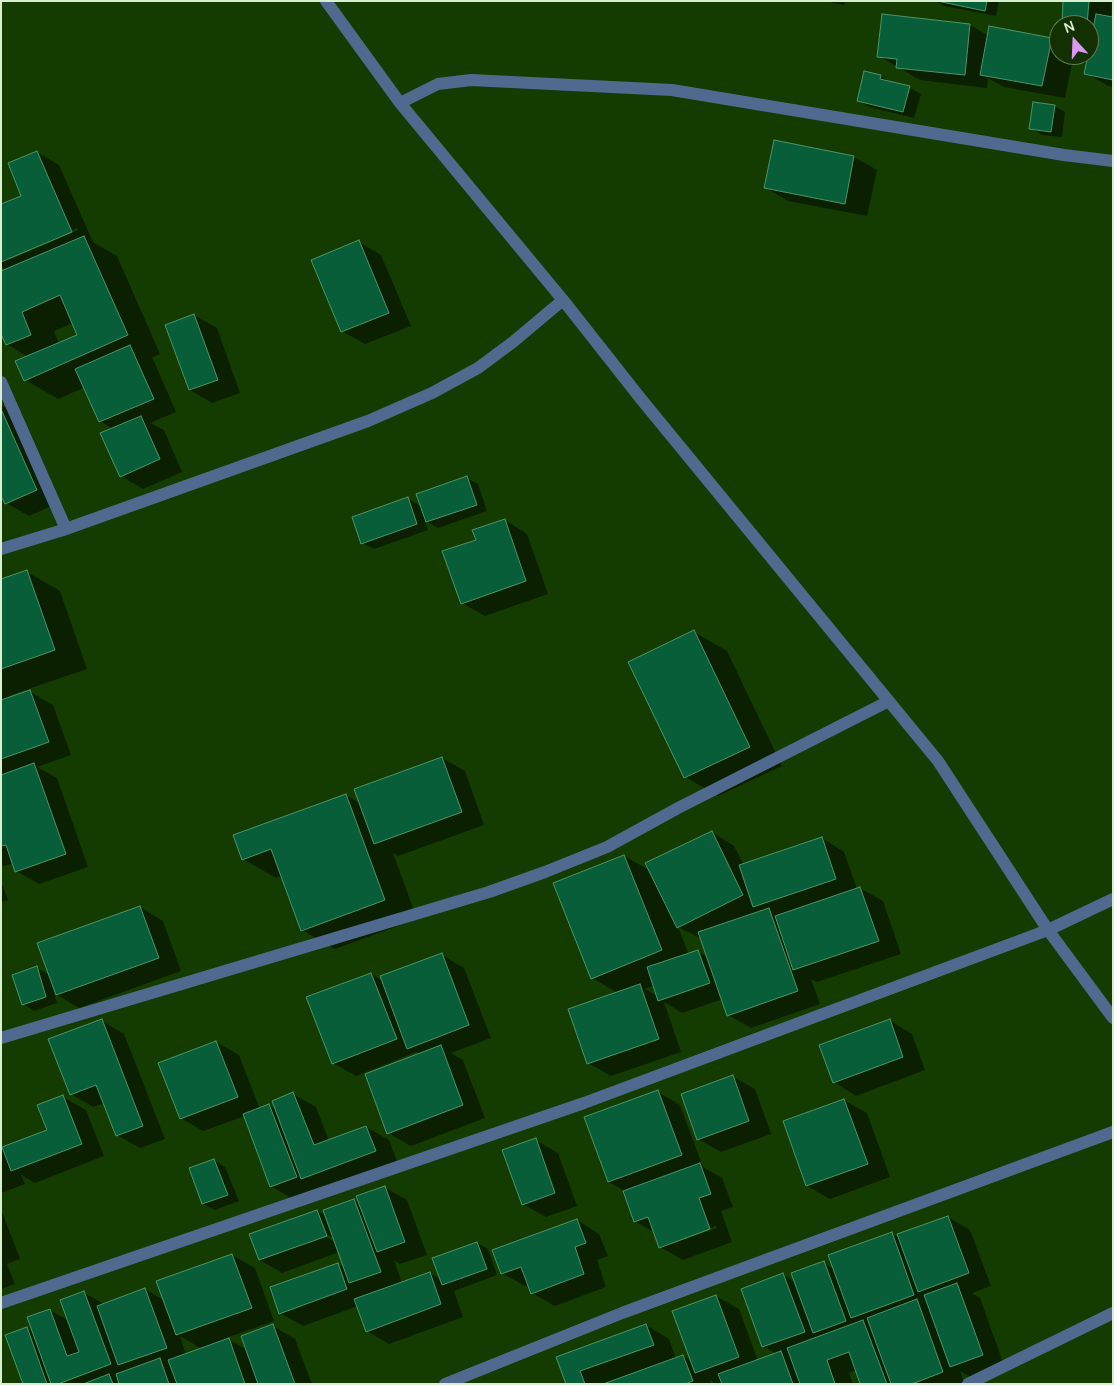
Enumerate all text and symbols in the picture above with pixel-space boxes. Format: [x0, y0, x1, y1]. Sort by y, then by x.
north arrow [1049, 15, 1099, 65]
text: N [1061, 16, 1077, 37]

